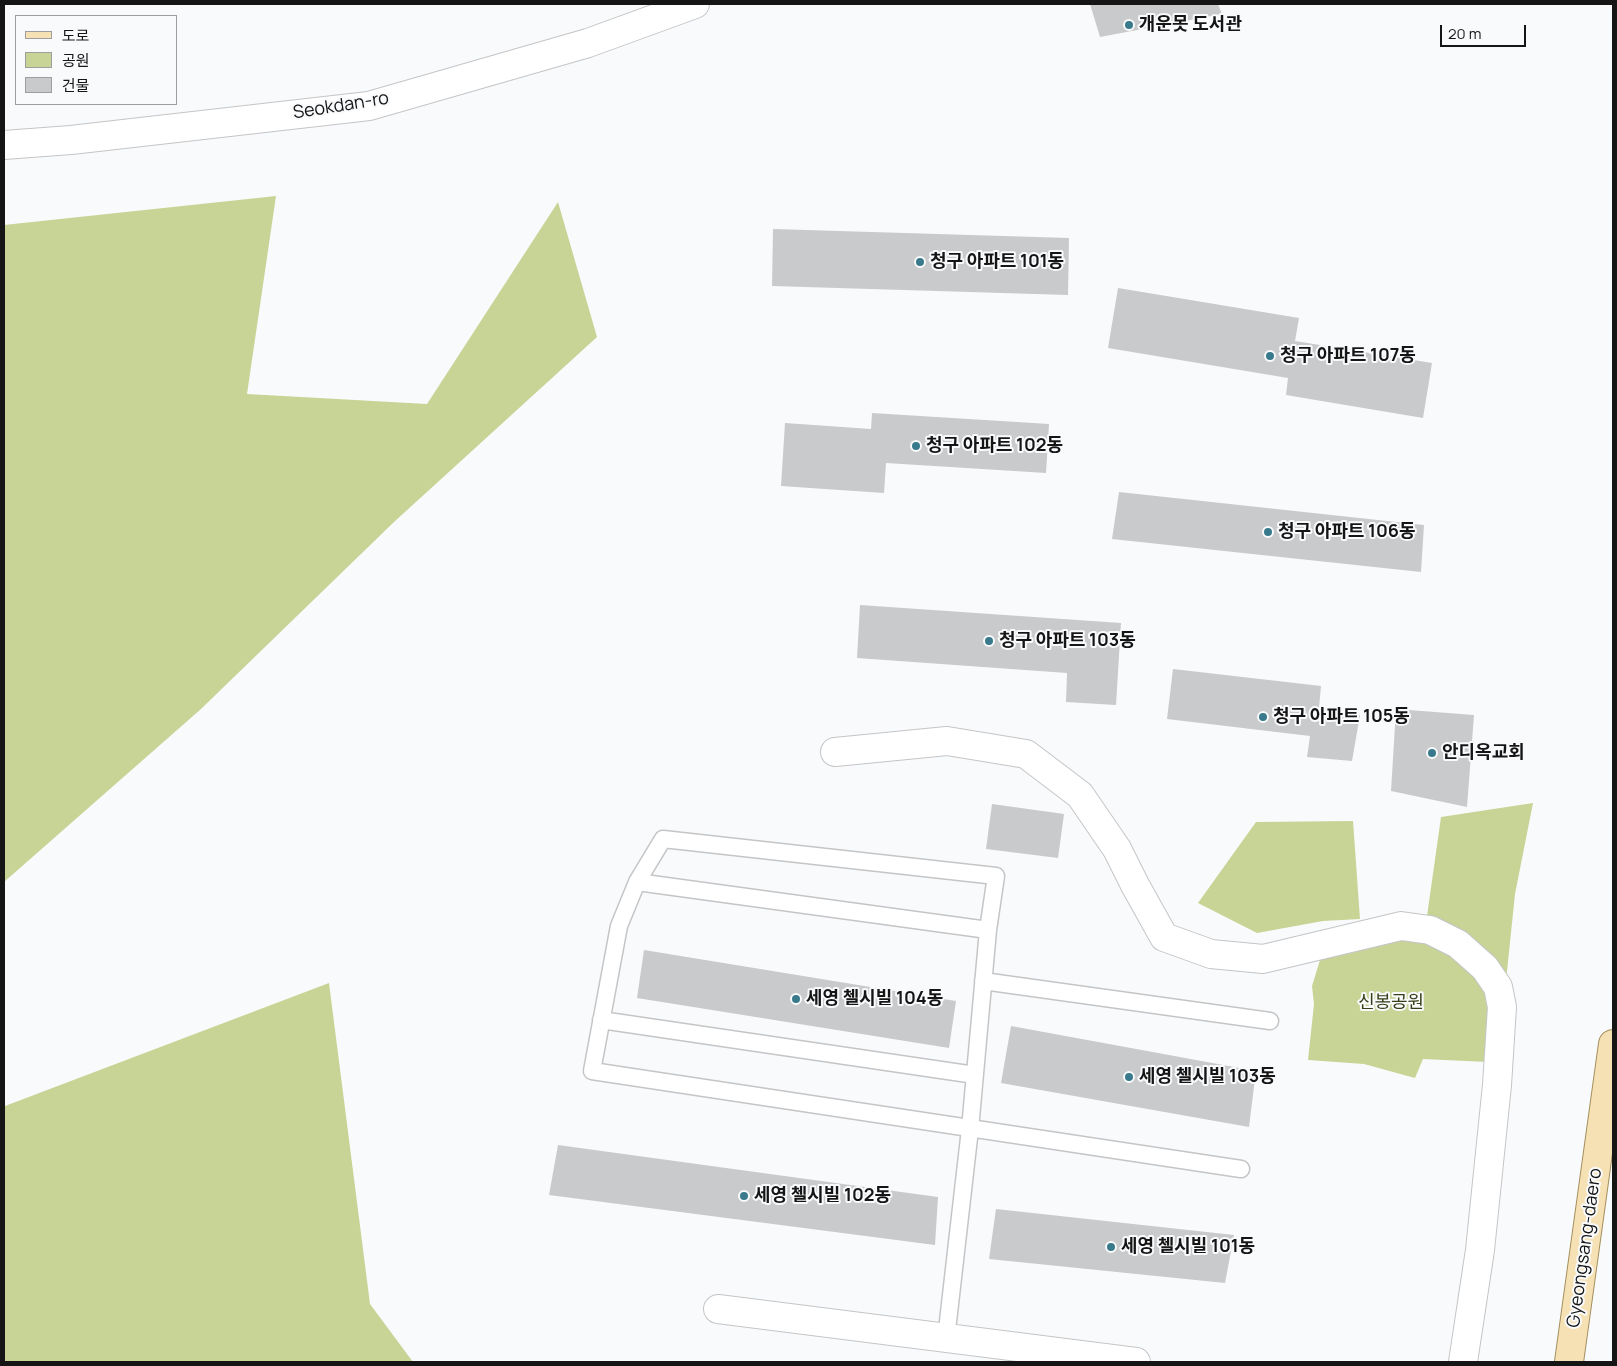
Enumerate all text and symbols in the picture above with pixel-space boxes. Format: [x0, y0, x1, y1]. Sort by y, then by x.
place label: 개운못 도서관 [1139, 14, 1242, 36]
legend [15, 15, 178, 105]
scale bar [1442, 15, 1528, 47]
marker: 개운못 도서관 [1123, 19, 1135, 31]
text: 20 m [1448, 23, 1481, 44]
text: 도로 [62, 25, 90, 46]
text: 공원 [62, 50, 90, 71]
text: 건물 [62, 75, 90, 96]
street label: Seokdan-ro [291, 88, 391, 124]
place label: 청구 아파트 101동 [930, 251, 1064, 273]
marker: 청구 아파트 101동 [914, 256, 926, 268]
place label: 청구 아파트 107동 [1280, 345, 1416, 367]
marker: 청구 아파트 107동 [1264, 350, 1276, 362]
place label: 청구 아파트 102동 [926, 435, 1063, 457]
marker: 청구 아파트 102동 [910, 440, 922, 452]
place label: 청구 아파트 106동 [1278, 521, 1415, 543]
marker: 청구 아파트 106동 [1262, 526, 1274, 538]
place label: 청구 아파트 103동 [999, 630, 1136, 652]
marker: 청구 아파트 103동 [983, 635, 995, 647]
place label: 청구 아파트 105동 [1273, 706, 1410, 728]
marker: 청구 아파트 105동 [1257, 711, 1269, 723]
place label: 안디옥교회 [1442, 742, 1525, 764]
marker: 안디옥교회 [1426, 747, 1438, 759]
place label: 세영 첼시빌 104동 [806, 988, 943, 1010]
park label: 신봉공원 [1358, 992, 1424, 1014]
marker: 세영 첼시빌 104동 [790, 993, 802, 1005]
place label: 세영 첼시빌 103동 [1139, 1066, 1276, 1088]
marker: 세영 첼시빌 103동 [1123, 1071, 1135, 1083]
street label: Gyeongsang-daero [1563, 1167, 1607, 1329]
place label: 세영 첼시빌 102동 [754, 1185, 891, 1207]
marker: 세영 첼시빌 102동 [738, 1190, 750, 1202]
place label: 세영 첼시빌 101동 [1121, 1236, 1255, 1258]
marker: 세영 첼시빌 101동 [1105, 1241, 1117, 1253]

